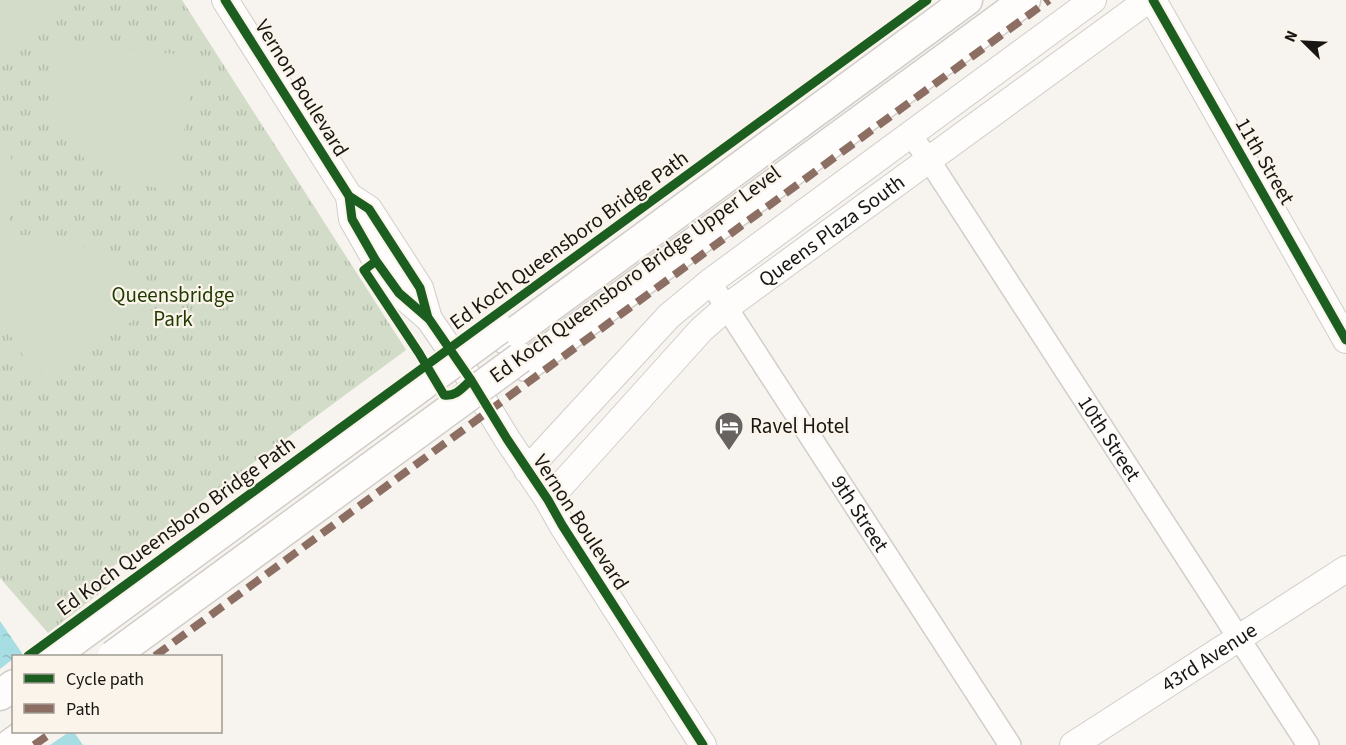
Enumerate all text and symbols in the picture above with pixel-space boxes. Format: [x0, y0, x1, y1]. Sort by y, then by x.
north arrow [1274, 12, 1334, 72]
street label: Vernon Boulevard [248, 14, 356, 162]
text: N [1279, 27, 1303, 46]
street label: 11th Street [1228, 112, 1302, 210]
street label: Ed Koch Queensboro Bridge Path [443, 143, 695, 337]
street label: Ed Koch Queensboro Bridge Upper Level [483, 158, 787, 390]
street label: Queens Plaza South [752, 167, 911, 294]
park label: Queensbridge Park [112, 280, 234, 334]
street label: 10th Street [1071, 390, 1148, 487]
hotel icon: Ravel Hotel [713, 410, 745, 452]
place label: Ravel Hotel [750, 411, 849, 441]
street label: Ed Koch Queensboro Bridge Path [50, 429, 302, 623]
street label: Vernon Boulevard [526, 448, 636, 596]
street label: 9th Street [824, 469, 896, 558]
street label: 43rd Avenue [1155, 615, 1263, 699]
legend [12, 655, 222, 733]
text: Cycle path [66, 667, 144, 692]
text: Path [66, 697, 100, 722]

